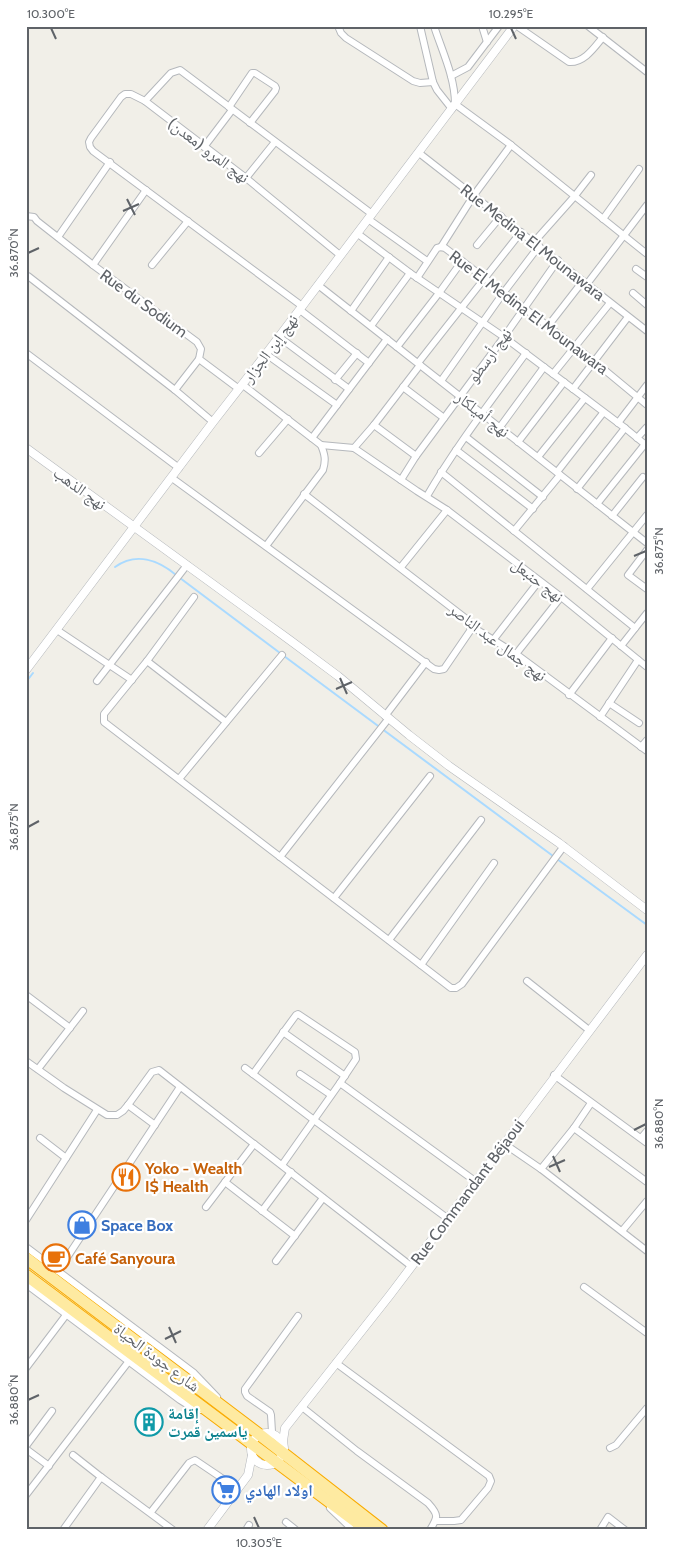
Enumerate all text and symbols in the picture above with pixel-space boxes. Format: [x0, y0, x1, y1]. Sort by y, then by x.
text: 10.300°E [27, 6, 75, 21]
text: 10.295°E [489, 6, 534, 21]
street label: نهج المرو (معدن) [164, 114, 253, 188]
street label: Rue Medina El Mounawara [457, 180, 609, 305]
text: 36.870°N [6, 228, 21, 278]
street label: Rue El Medina El Mounawara [446, 246, 612, 379]
street label: Rue du Sodium [96, 265, 191, 341]
street label: نهج إبن الجزار [238, 311, 303, 387]
street label: نهج أرسطو [463, 324, 516, 387]
street label: نهج أميلكار [451, 387, 513, 442]
street label: نهج الذهب [49, 463, 110, 515]
text: 36.875°N [651, 527, 666, 575]
street label: نهج حنبعل [507, 554, 567, 607]
street label: نهج جمال عبد الناصر [444, 599, 550, 686]
text: 36.875°N [6, 803, 21, 851]
text: 36.880°N [651, 1099, 666, 1149]
street label: Rue Commandant Béjaoui [407, 1116, 528, 1269]
place label: Yoko - Wealth I$ Health [144, 1159, 242, 1196]
restaurant icon: Yoko - Wealth I$ Health [111, 1162, 141, 1192]
shop icon: Space Box [67, 1210, 97, 1240]
place label: Space Box [101, 1216, 173, 1235]
cafe icon: Café Sanyoura [41, 1243, 71, 1273]
place label: Café Sanyoura [75, 1249, 175, 1268]
street label: شارع جودة الحياة [109, 1319, 203, 1397]
text: 36.880°N [6, 1375, 21, 1425]
place label: إقامة ياسمين قمرت [168, 1404, 248, 1441]
building icon: إقامة ياسمين قمرت [134, 1407, 164, 1437]
supermarket icon: اولاد الهادي [211, 1475, 241, 1505]
place label: اولاد الهادي [245, 1481, 313, 1503]
text: 10.305°E [236, 1535, 282, 1550]

